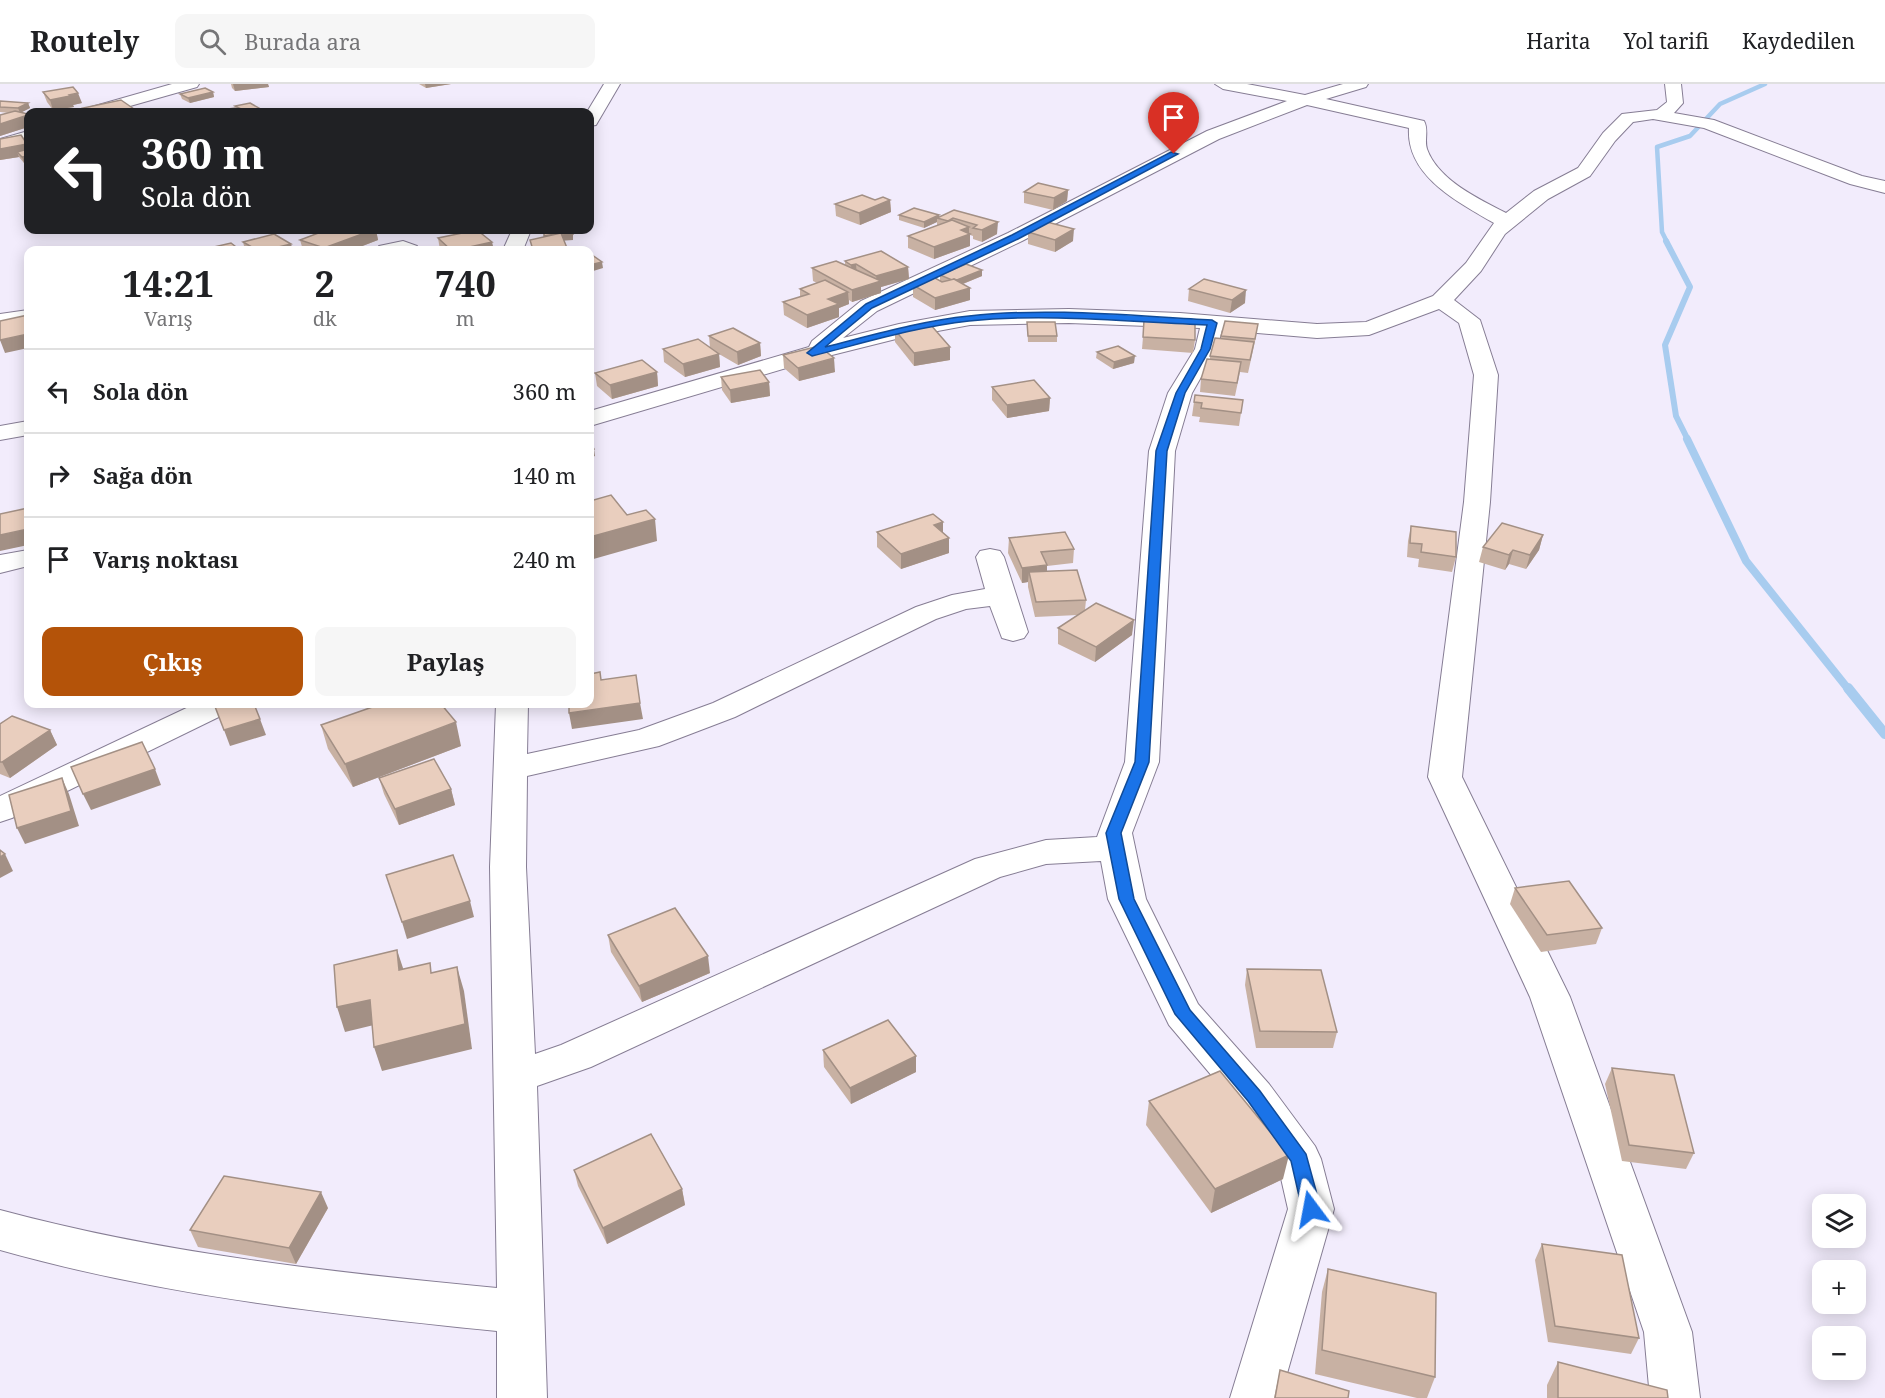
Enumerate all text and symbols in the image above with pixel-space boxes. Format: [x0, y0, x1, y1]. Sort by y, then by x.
search box [175, 14, 595, 68]
text: Routely [30, 22, 139, 60]
icon: search [196, 25, 229, 58]
text: Burada ara [244, 26, 361, 56]
text: Harita [1526, 27, 1590, 55]
text: Yol tarifi [1623, 27, 1709, 55]
text: Kaydedilen [1742, 27, 1855, 55]
pin [1148, 92, 1199, 154]
icon: arrive [1157, 101, 1190, 134]
text: 360 m [141, 124, 265, 181]
icon: left [42, 132, 120, 210]
text: Sola dön [141, 178, 251, 215]
text: 14:21 [122, 259, 214, 308]
text: 2 [314, 259, 335, 308]
text: 740 [435, 259, 496, 308]
text: Varış [144, 305, 193, 332]
text: dk [313, 305, 337, 332]
text: m [456, 305, 475, 332]
icon: left [42, 375, 75, 408]
text: Sola dön [93, 376, 188, 406]
text: 360 m [513, 376, 576, 406]
icon: right [42, 459, 75, 492]
text: Sağa dön [93, 460, 193, 490]
text: 140 m [513, 460, 576, 490]
icon: arrive [42, 543, 75, 576]
text: Varış noktası [93, 544, 238, 574]
text: 240 m [513, 544, 576, 574]
button: Çıkış [42, 627, 303, 696]
button: Paylaş [315, 627, 576, 696]
position arrow [1279, 1177, 1343, 1241]
map controls [1812, 1194, 1866, 1380]
button: layers [1812, 1194, 1866, 1248]
button: + [1812, 1260, 1866, 1314]
button: − [1812, 1326, 1866, 1380]

